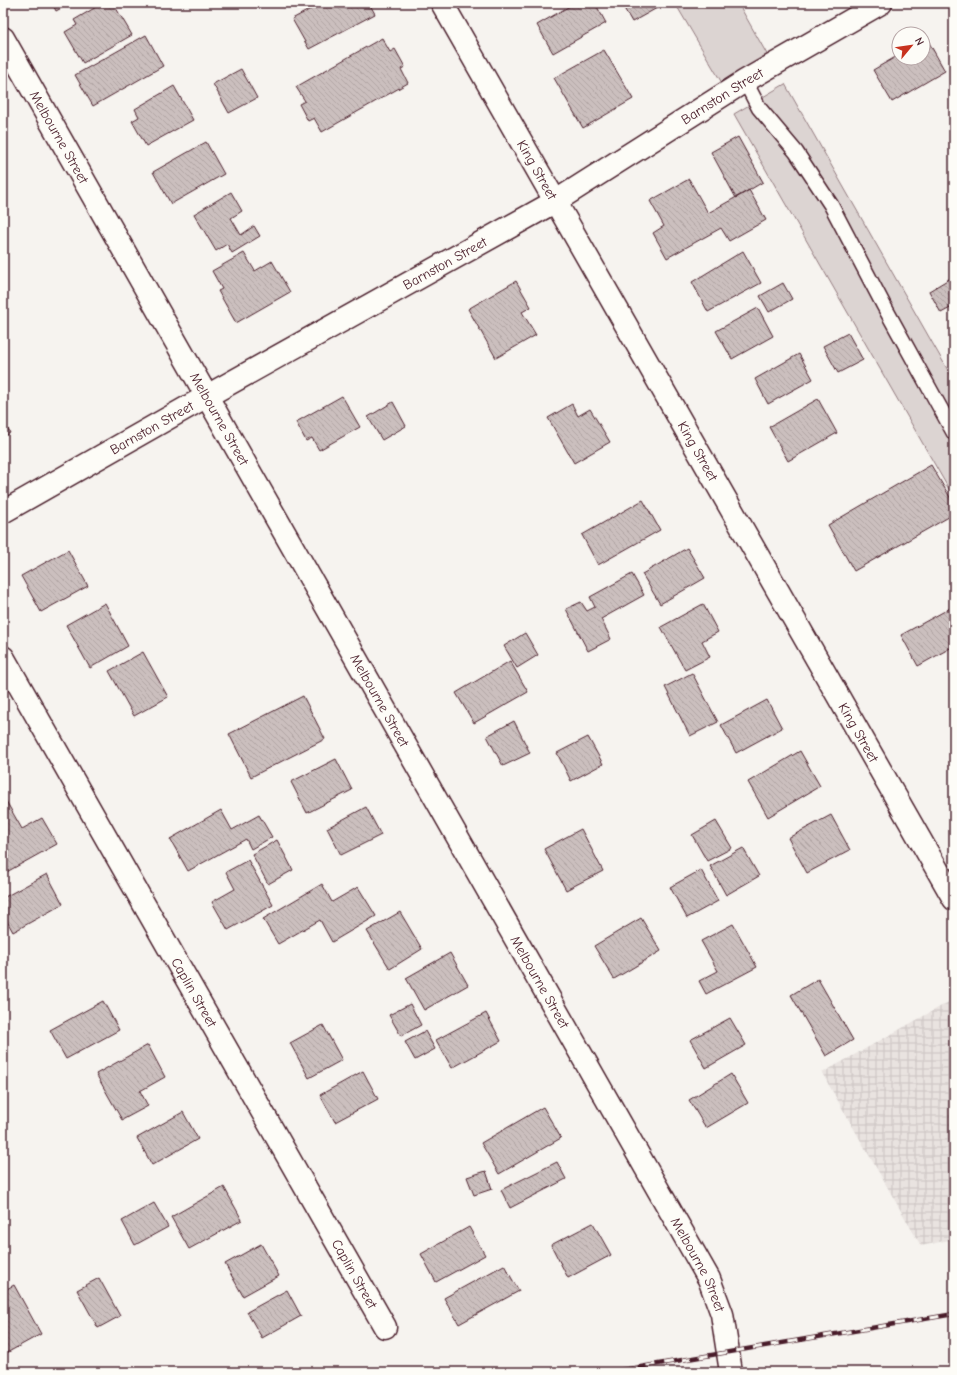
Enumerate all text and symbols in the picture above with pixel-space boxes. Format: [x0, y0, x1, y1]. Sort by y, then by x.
north arrow [891, 26, 931, 66]
text: N [912, 35, 927, 48]
street label: Barnston Street [678, 63, 767, 128]
street label: Melbourne Street [26, 88, 93, 187]
street label: King Street [514, 137, 561, 203]
street label: Barnston Street [400, 232, 491, 293]
street label: Melbourne Street [186, 369, 253, 469]
street label: Barnston Street [107, 396, 197, 458]
street label: King Street [674, 418, 722, 485]
street label: Melbourne Street [347, 651, 413, 751]
street label: King Street [835, 699, 883, 766]
street label: Melbourne Street [507, 933, 574, 1032]
street label: Caplin Street [168, 955, 221, 1031]
street label: Melbourne Street [667, 1214, 729, 1315]
street label: Caplin Street [328, 1236, 382, 1312]

